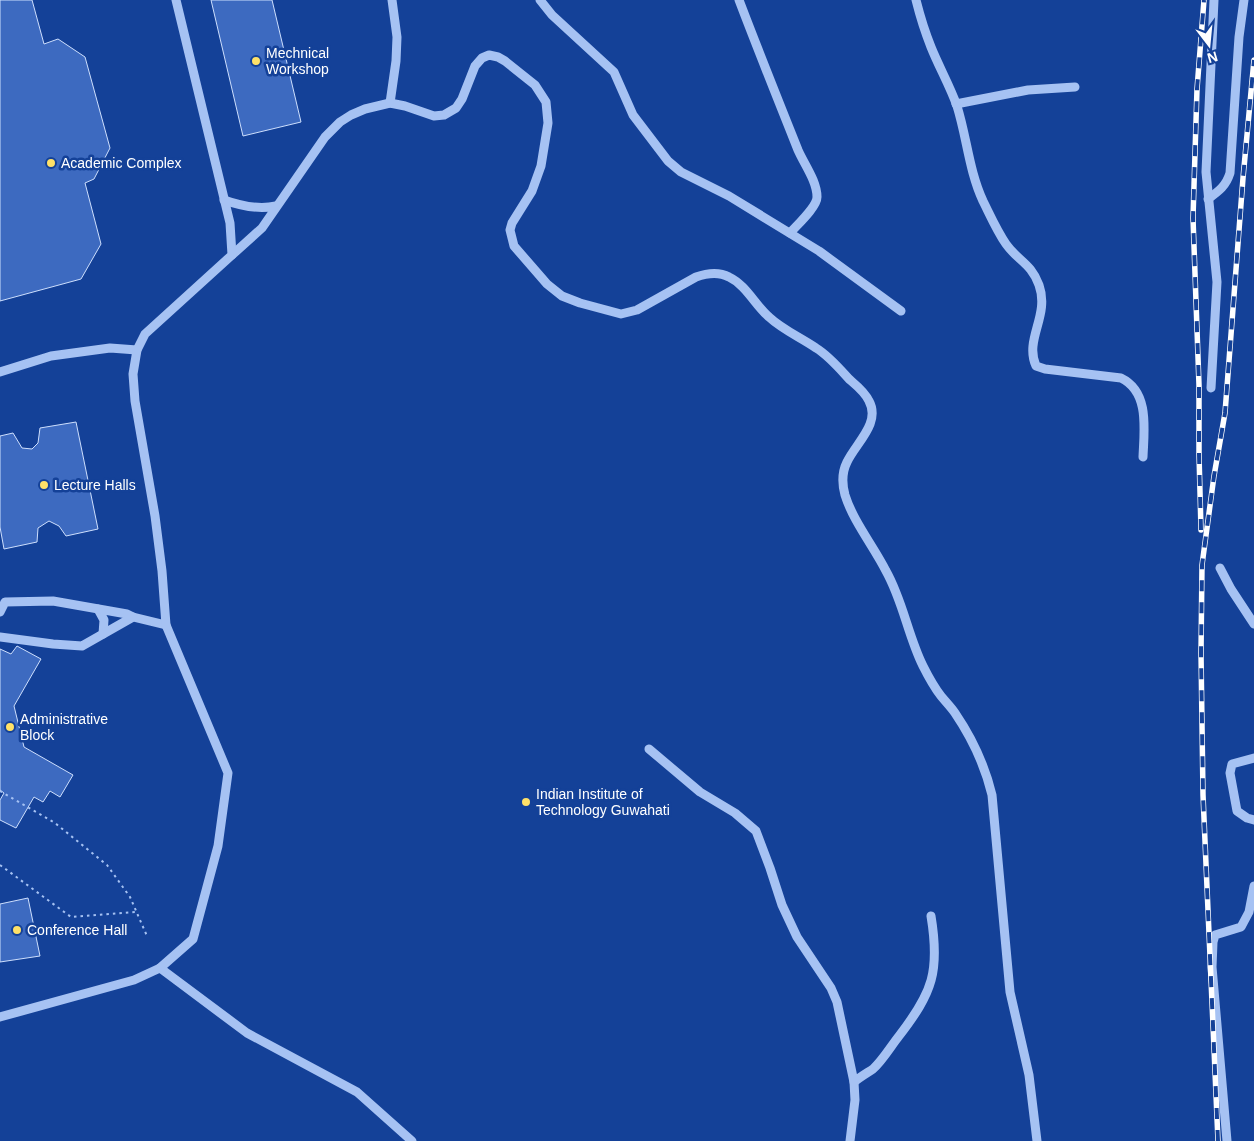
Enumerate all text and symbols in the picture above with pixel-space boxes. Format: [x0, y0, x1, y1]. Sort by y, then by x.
north arrow [1184, 20, 1234, 70]
place label: Mechnical Workshop [266, 45, 329, 77]
text: N [1206, 48, 1220, 67]
marker: Mechnical Workshop [250, 55, 262, 67]
place label: Academic Complex [61, 155, 182, 171]
marker: Academic Complex [45, 157, 57, 169]
place label: Lecture Halls [54, 477, 136, 493]
marker: Lecture Halls [38, 479, 50, 491]
place label: Administrative Block [20, 711, 108, 743]
marker: Administrative Block [4, 721, 16, 733]
place label: Indian Institute of Technology Guwahati [536, 786, 670, 818]
marker: Indian Institute of Technology Guwahati [520, 796, 532, 808]
place label: Conference Hall [27, 922, 127, 938]
marker: Conference Hall [11, 924, 23, 936]

